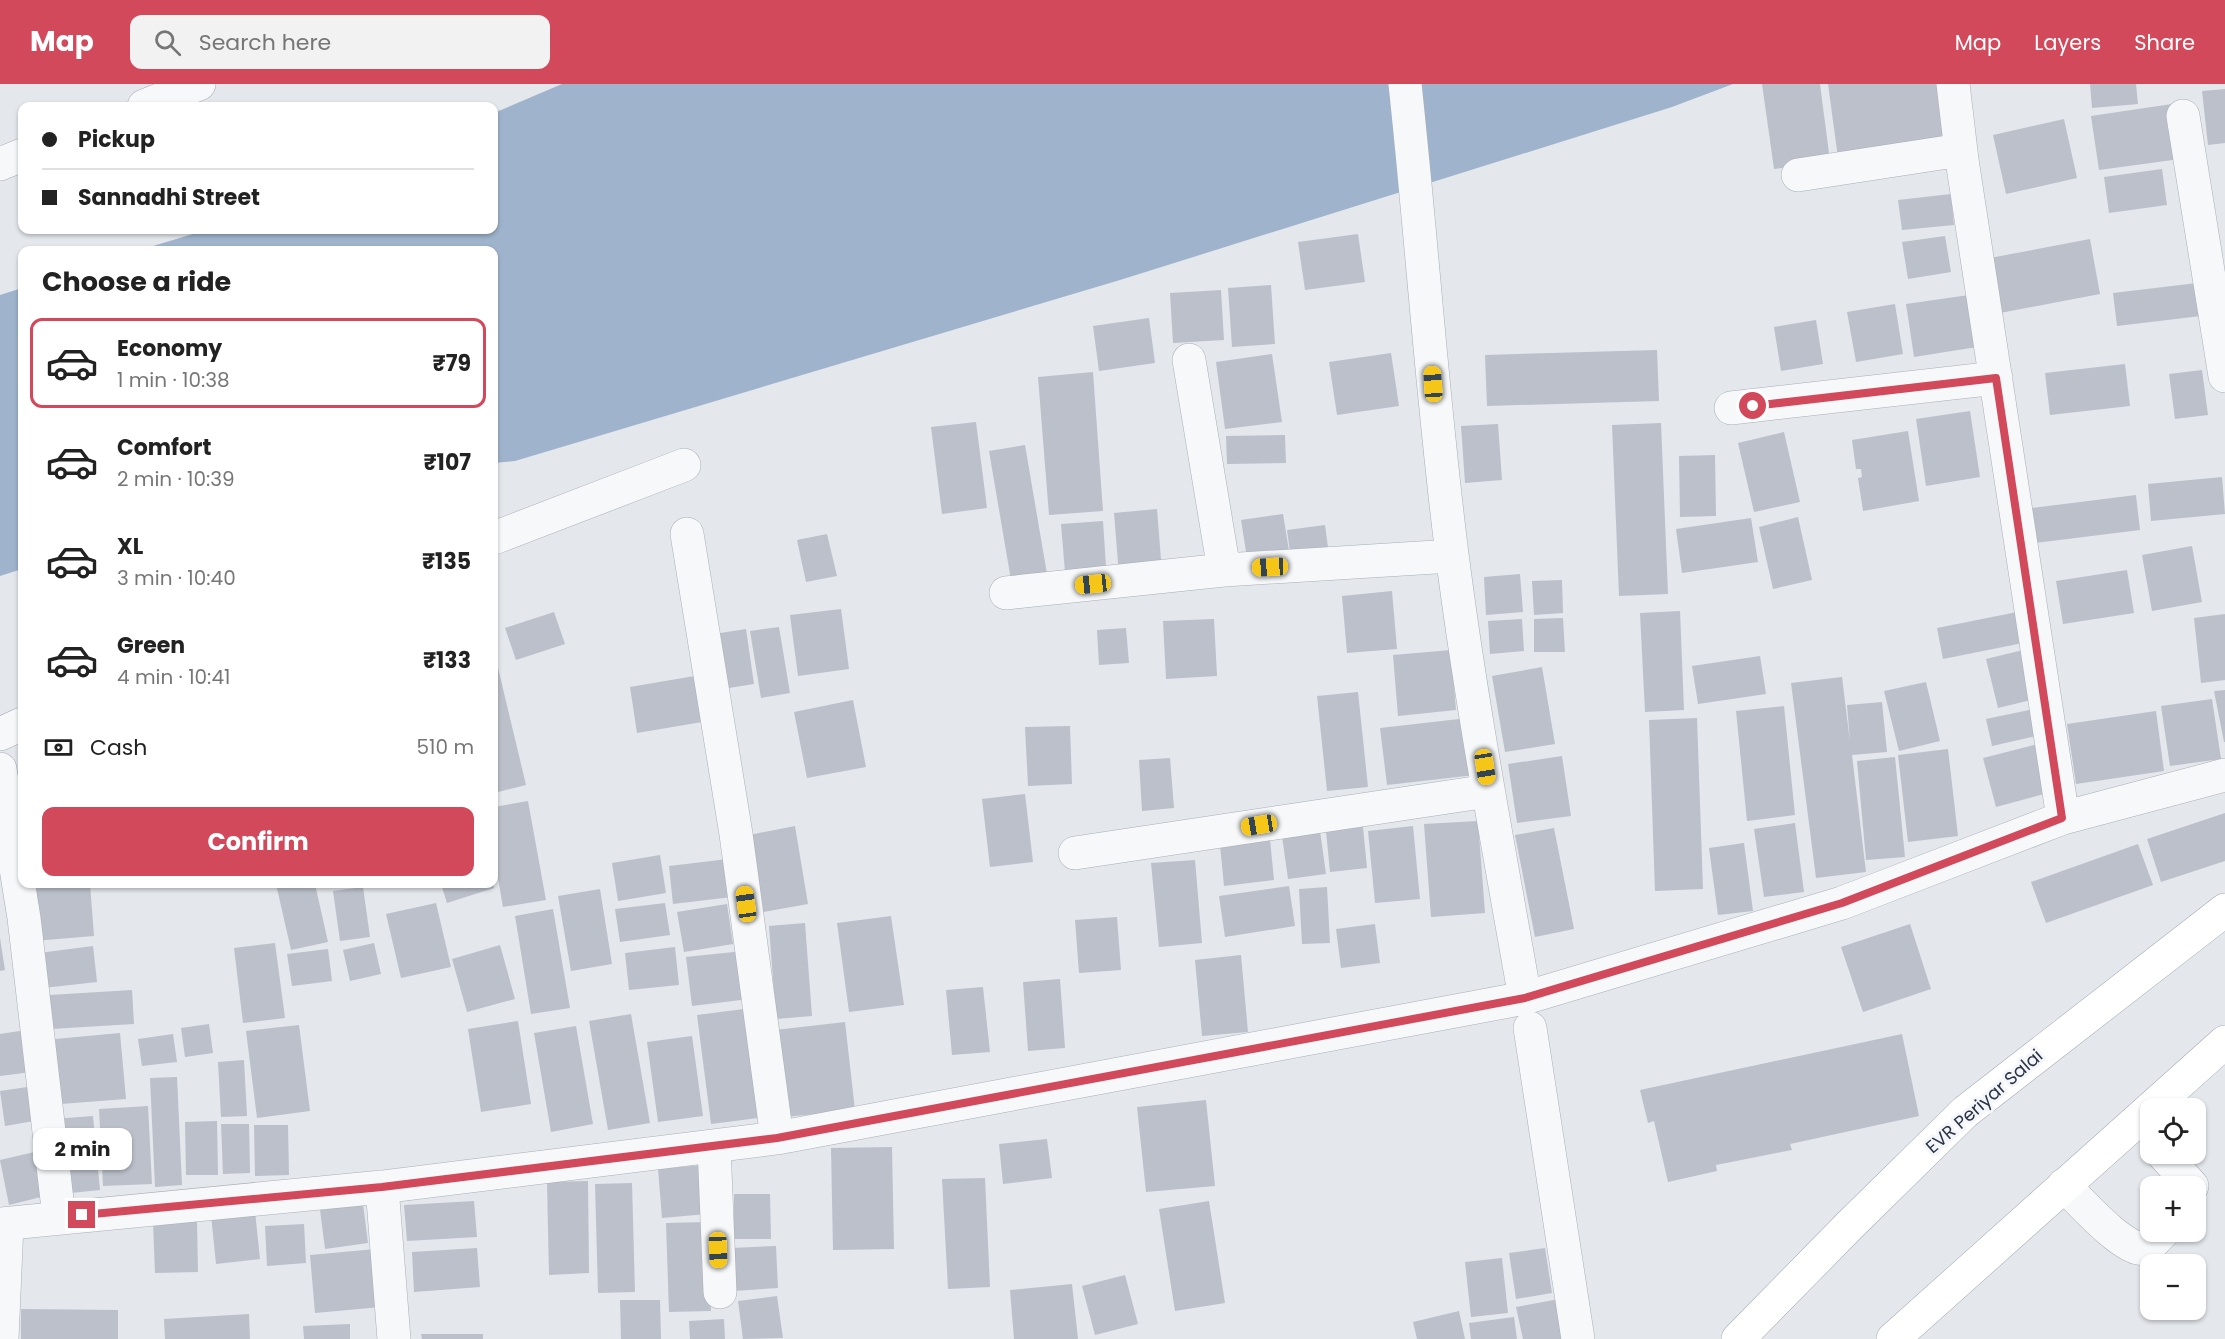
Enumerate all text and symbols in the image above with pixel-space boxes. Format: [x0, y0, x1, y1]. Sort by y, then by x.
search box [130, 15, 550, 69]
text: Map [30, 22, 94, 61]
icon: search [151, 26, 184, 59]
text: Search here [199, 27, 331, 58]
text: Map [1955, 28, 2001, 57]
text: Layers [2034, 28, 2101, 57]
text: Share [2134, 28, 2195, 57]
text: Pickup [78, 124, 155, 155]
text: Sannadhi Street [78, 182, 260, 213]
text: Choose a ride [42, 263, 231, 300]
text: Economy [117, 333, 222, 364]
icon: car [45, 336, 99, 390]
text: ₹79 [433, 348, 471, 379]
car [1423, 365, 1443, 403]
text: 1 min · 10:38 [117, 366, 230, 394]
route start [1739, 392, 1766, 419]
text: Comfort [117, 432, 211, 463]
icon: car [45, 435, 99, 489]
text: ₹107 [423, 447, 471, 478]
text: 2 min · 10:39 [117, 465, 235, 493]
text: XL [117, 531, 143, 562]
icon: car [45, 534, 99, 588]
text: ₹135 [422, 546, 471, 577]
car [1252, 557, 1288, 577]
text: 3 min · 10:40 [117, 564, 236, 592]
car [1074, 573, 1112, 595]
text: Green [117, 630, 185, 661]
icon: car [45, 633, 99, 687]
text: ₹133 [423, 645, 471, 676]
text: 4 min · 10:41 [117, 663, 230, 691]
icon: cash [42, 731, 75, 764]
text: Cash [90, 732, 147, 763]
text: 510 m [417, 733, 474, 761]
car [1473, 748, 1497, 786]
button: Confirm [42, 807, 474, 876]
car [1240, 813, 1278, 837]
car [735, 885, 757, 923]
street label: EVR Periyar Salai [1920, 1043, 2048, 1159]
map controls [2140, 1098, 2206, 1320]
button: locate [2140, 1098, 2206, 1164]
callout: 2 min [32, 1128, 132, 1170]
text: 2 min [54, 1135, 111, 1163]
button: + [2140, 1176, 2206, 1242]
route end [68, 1201, 95, 1228]
car [708, 1232, 728, 1268]
button: − [2140, 1254, 2206, 1320]

